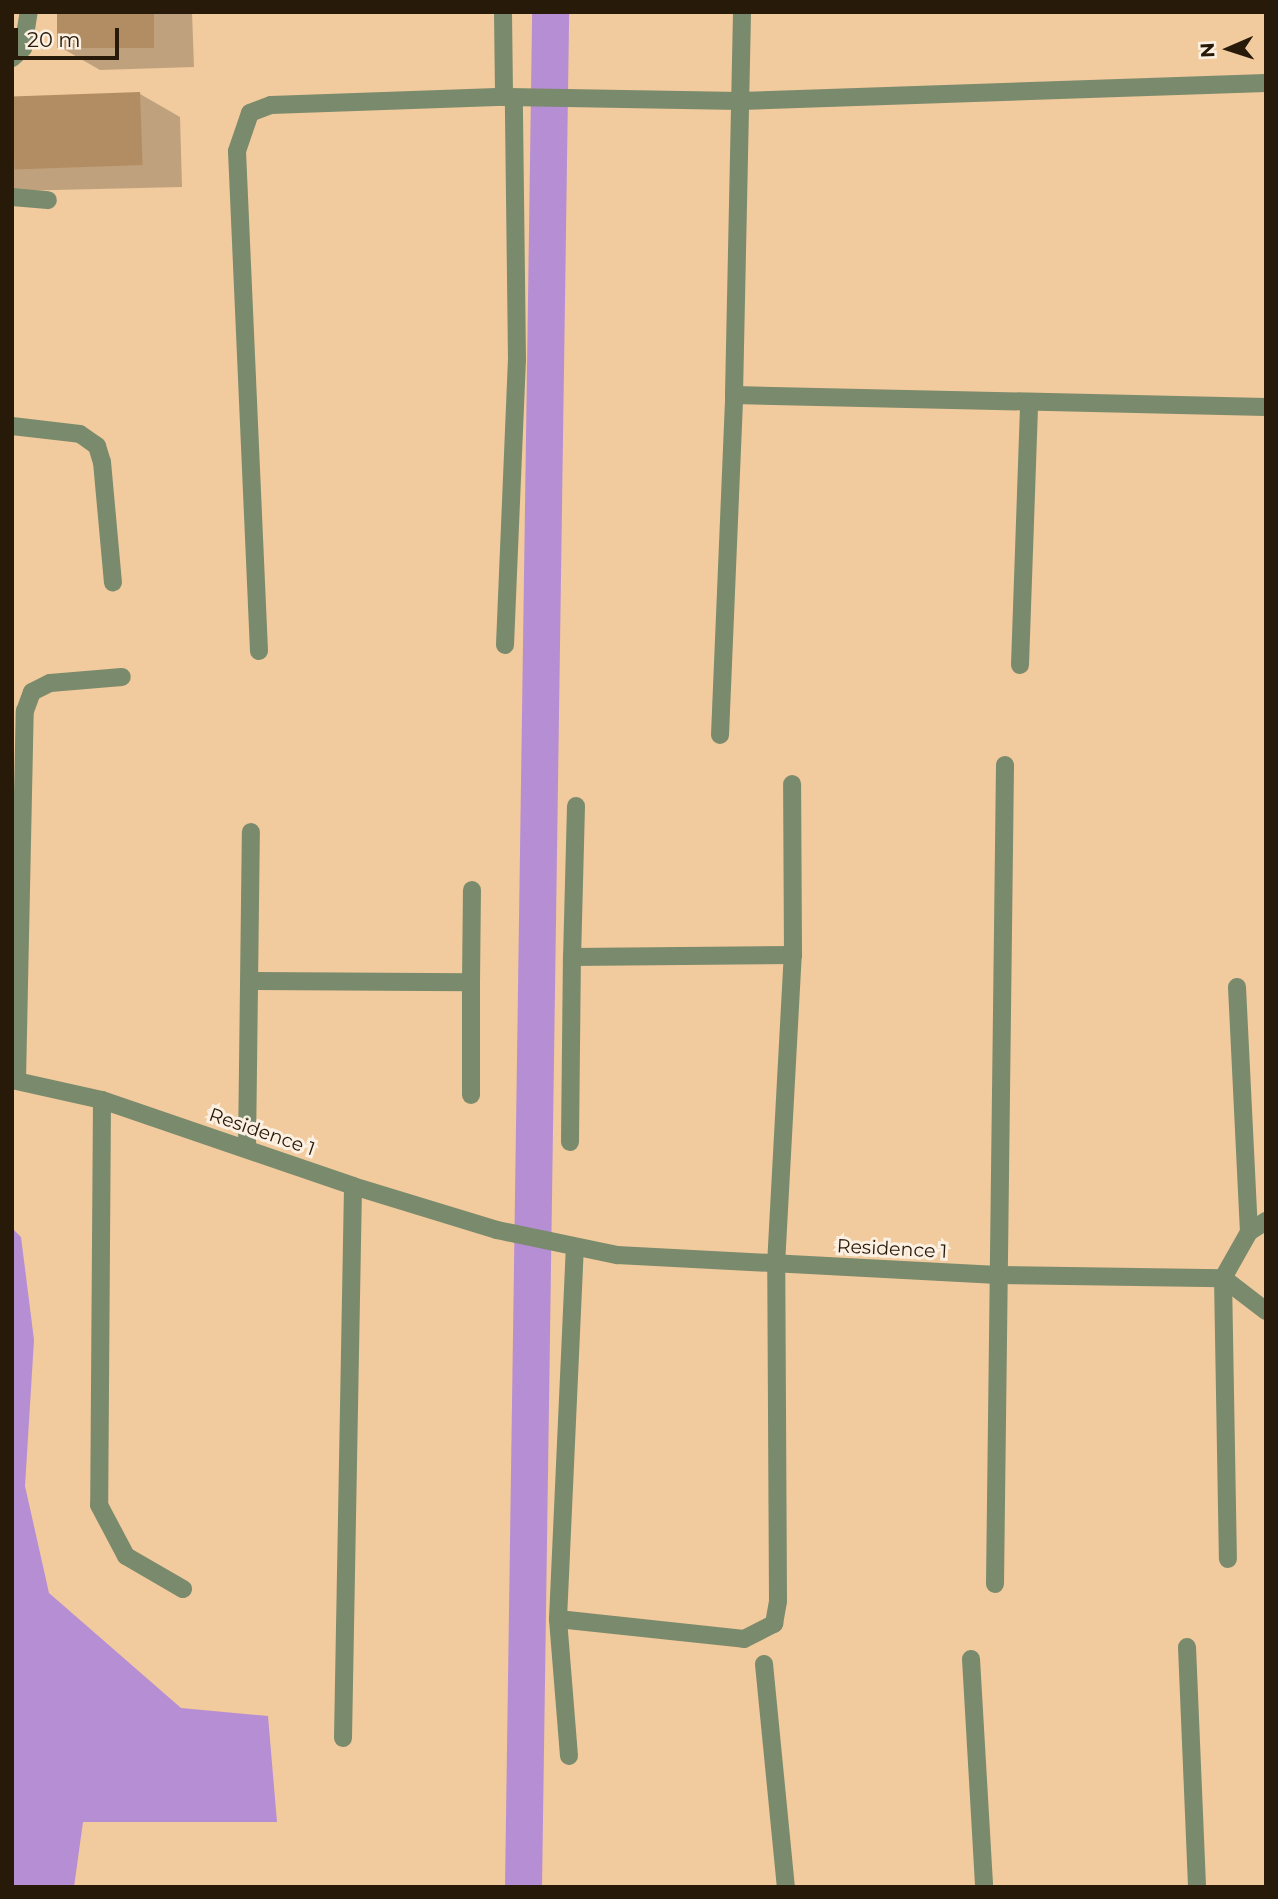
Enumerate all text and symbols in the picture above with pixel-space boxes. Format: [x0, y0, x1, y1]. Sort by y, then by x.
scale bar [18, 14, 122, 58]
north arrow [1194, 14, 1264, 84]
text: 20 m [27, 27, 81, 52]
text: N [1196, 42, 1219, 58]
street label: Residence 1 [206, 1103, 318, 1161]
street label: Residence 1 [836, 1235, 948, 1263]

